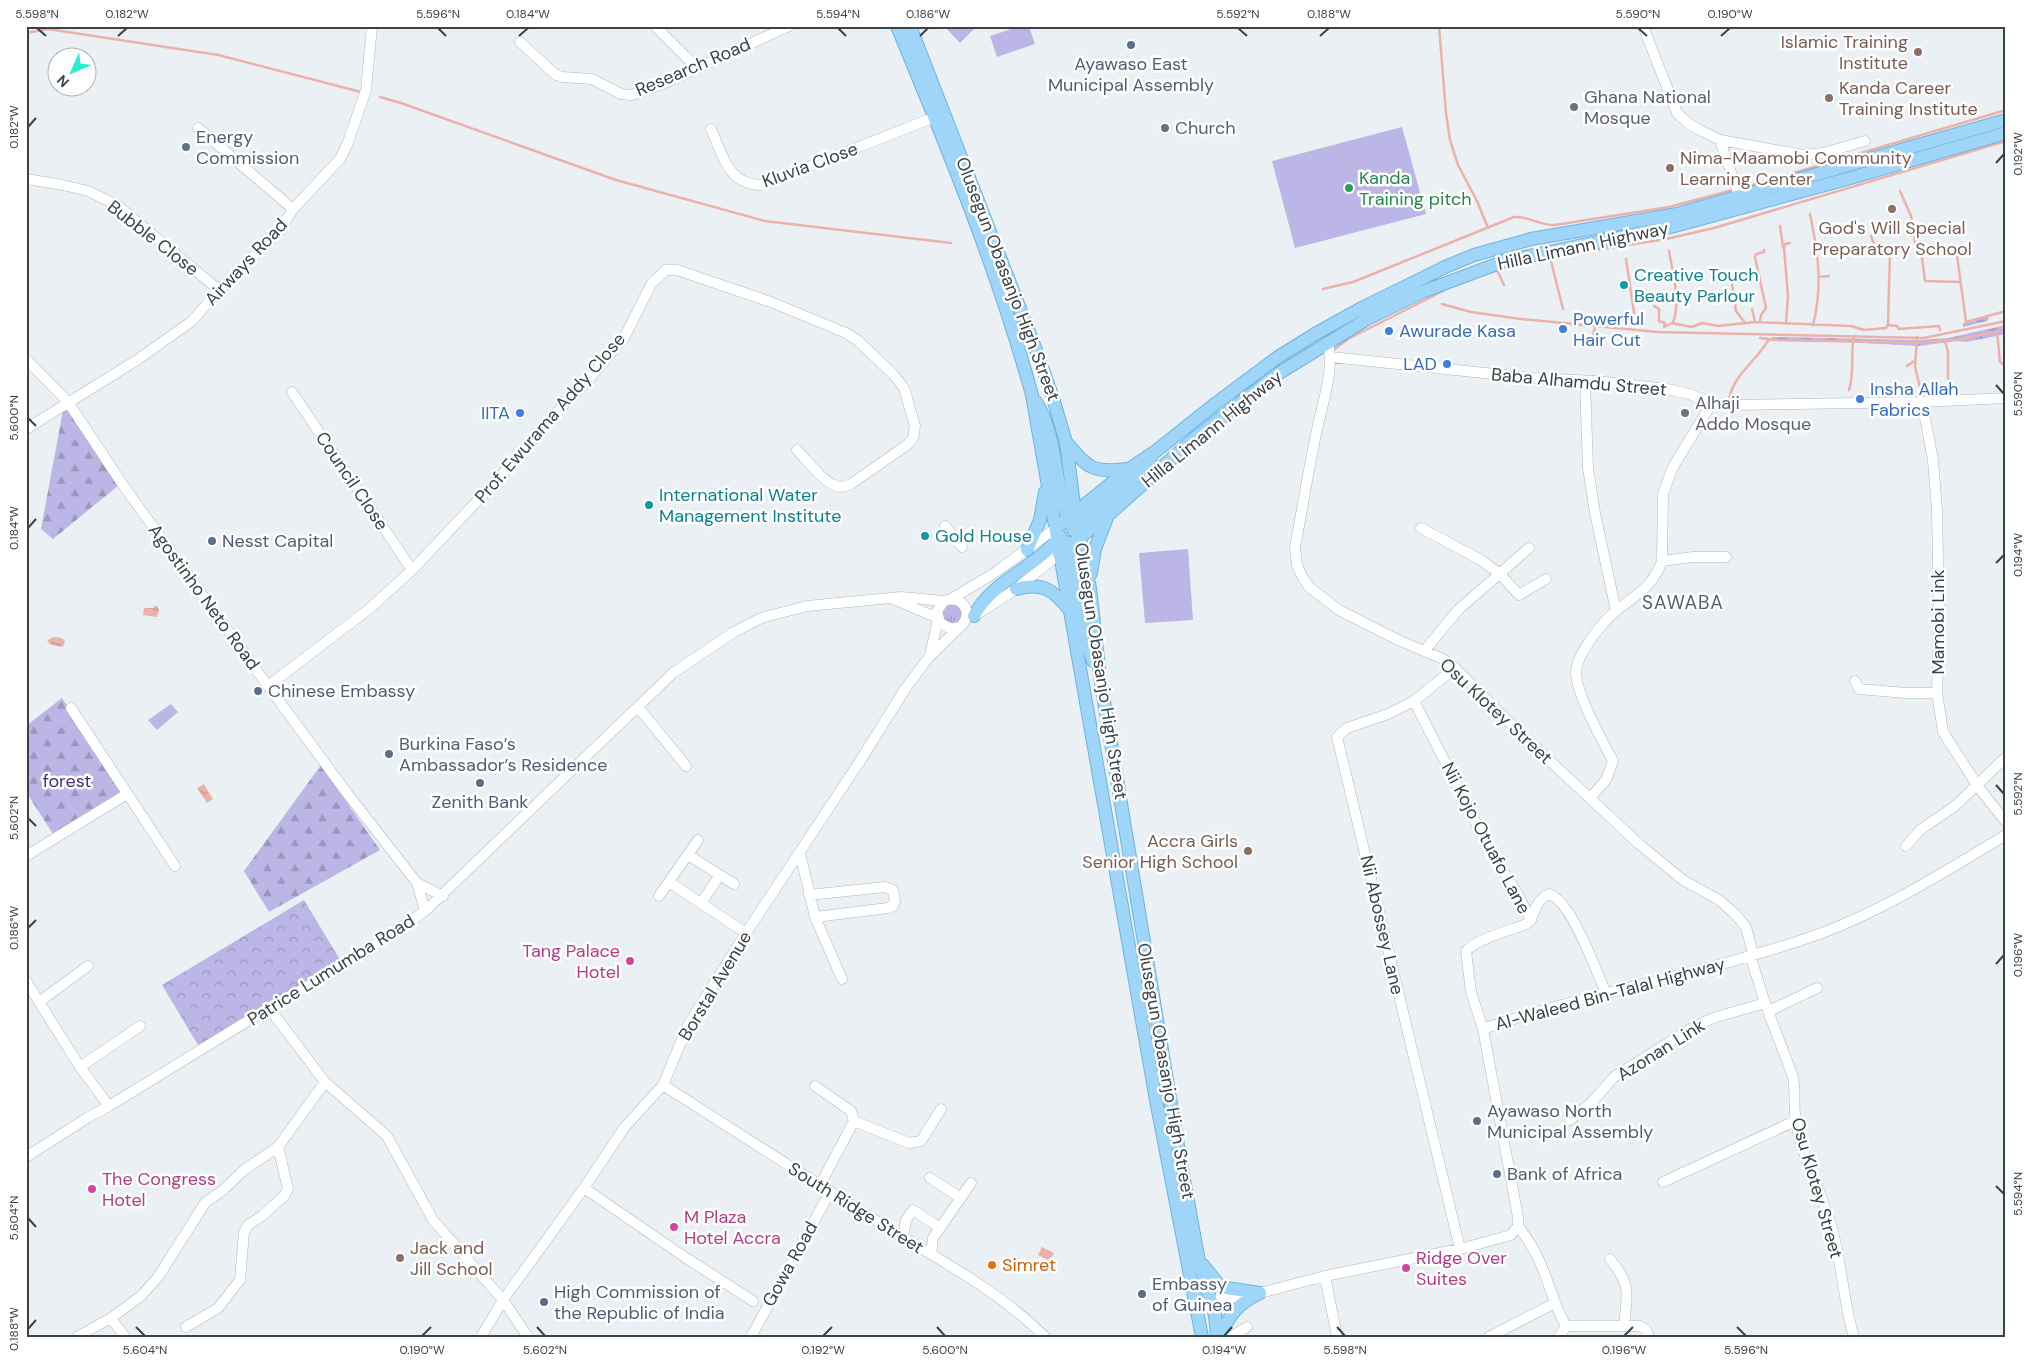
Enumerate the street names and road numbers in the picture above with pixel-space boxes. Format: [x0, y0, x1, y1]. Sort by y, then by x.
street label: Research Road [632, 32, 754, 102]
street label: Kluvia Close [759, 137, 861, 193]
street label: Olusegun Obasanjo High Street [950, 153, 1066, 405]
street label: Bubble Close [102, 195, 204, 281]
street label: Airways Road [199, 213, 293, 311]
street label: Hilla Limann Highway [1495, 216, 1671, 276]
street label: Prof. Ewurama Addy Close [469, 328, 631, 508]
street label: Baba Alhamdu Street [1490, 362, 1668, 402]
street label: Hilla Limann Highway [1137, 365, 1287, 493]
street label: Council Close [310, 427, 394, 535]
street label: Agostinho Neto Road [143, 519, 265, 675]
street label: Olusegun Obasanjo High Street [1069, 541, 1133, 801]
street label: Mamobi Link [1926, 569, 1950, 675]
street label: Osu Klotey Street [1435, 653, 1557, 769]
street label: Nii Kojo Otuafo Lane [1436, 758, 1536, 918]
street label: Nii Abossey Lane [1354, 853, 1410, 997]
street label: Patrice Lumumba Road [243, 909, 419, 1031]
street label: Borstal Avenue [673, 927, 757, 1045]
street label: Olusegun Obasanjo High Street [1132, 941, 1200, 1201]
street label: Al-Waleed Bin-Talal Highway [1492, 952, 1728, 1036]
street label: Azonan Link [1613, 1014, 1709, 1086]
street label: Osu Klotey Street [1785, 1115, 1849, 1261]
street label: South Ridge Street [784, 1157, 928, 1259]
street label: Gowa Road [757, 1217, 823, 1311]

